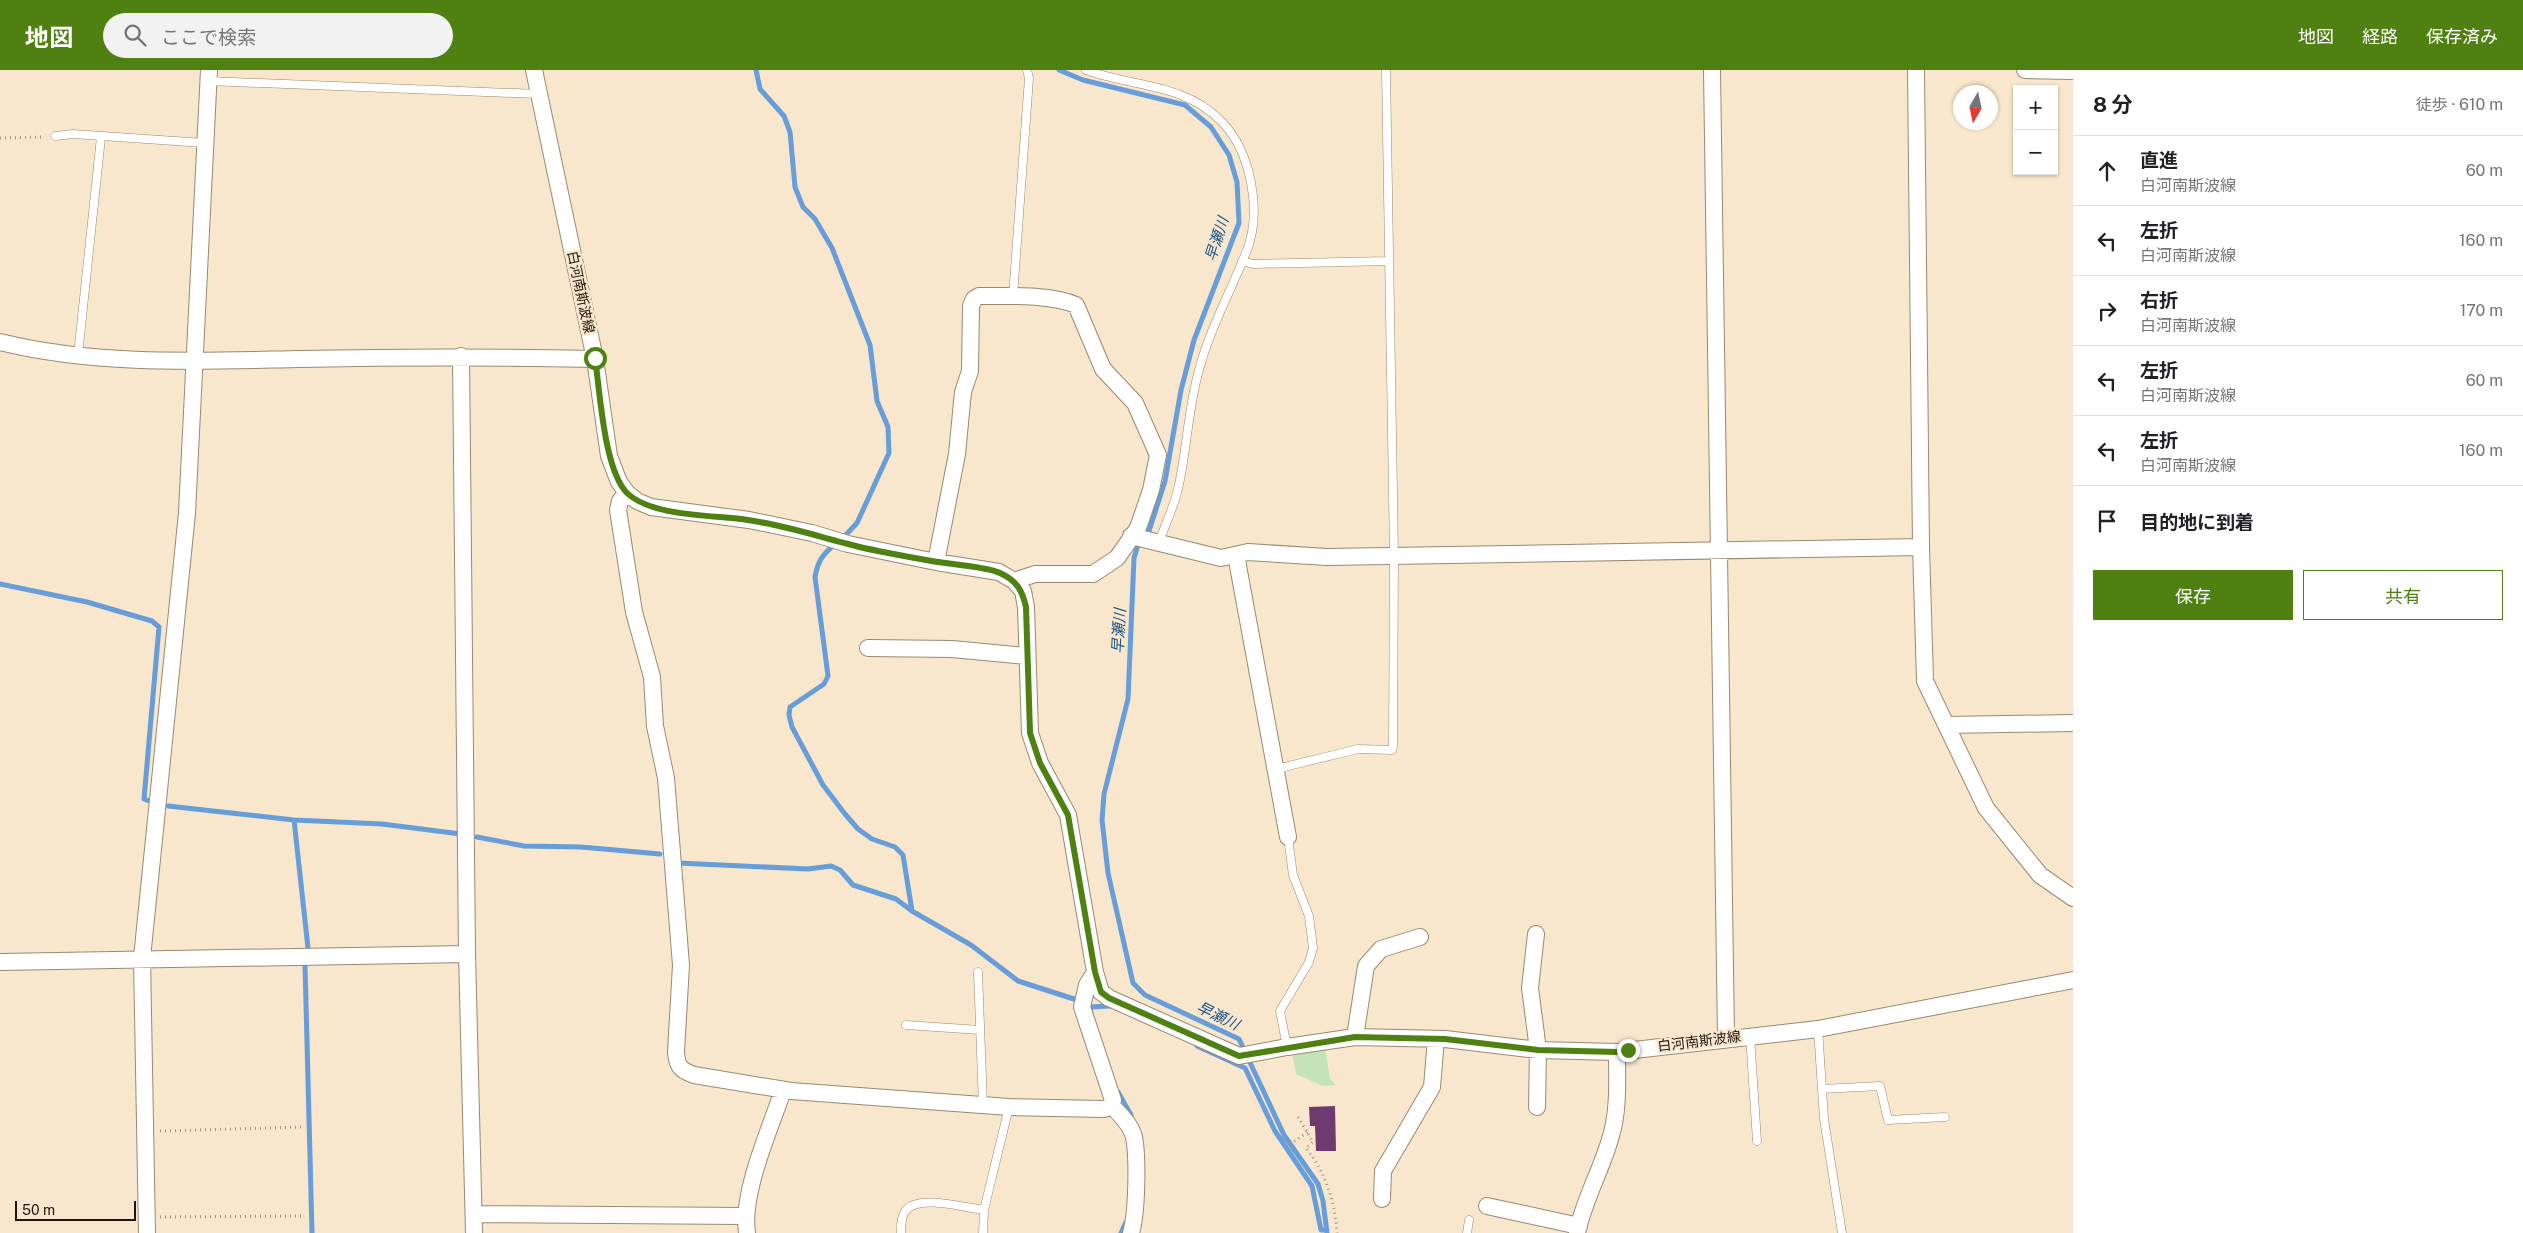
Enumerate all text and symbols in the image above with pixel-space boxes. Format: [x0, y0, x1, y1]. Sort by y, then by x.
search box [103, 13, 453, 58]
icon: search [121, 21, 149, 49]
text: 地図 [25, 23, 73, 51]
text: ここで検索 [161, 26, 256, 48]
text: 地図 [2298, 26, 2334, 47]
text: 経路 [2362, 26, 2398, 47]
text: 保存済み [2426, 26, 2498, 47]
north arrow [1953, 85, 1998, 130]
map controls [2013, 85, 2058, 175]
button: + [2013, 85, 2058, 130]
text: 8 分 [2093, 92, 2133, 117]
text: 徒歩 · 610 m [2416, 95, 2503, 114]
button: − [2013, 130, 2058, 175]
text: 直進 [2140, 149, 2178, 171]
icon: ahead [2093, 157, 2121, 185]
text: 60 m [2466, 161, 2503, 180]
text: 白河南斯波線 [2140, 176, 2236, 195]
water label: 早瀬川 [1201, 213, 1232, 263]
text: 左折 [2140, 219, 2178, 241]
icon: left [2093, 227, 2121, 255]
text: 160 m [2459, 231, 2503, 250]
text: 白河南斯波線 [2140, 246, 2236, 265]
street label: 白河南斯波線 [564, 249, 598, 335]
text: 右折 [2140, 289, 2178, 311]
icon: right [2093, 297, 2121, 325]
text: 170 m [2460, 301, 2503, 320]
text: 白河南斯波線 [2140, 316, 2236, 335]
route start [584, 347, 607, 370]
text: 左折 [2140, 359, 2178, 381]
icon: left [2093, 367, 2121, 395]
text: 60 m [2466, 371, 2503, 390]
text: 白河南斯波線 [2140, 386, 2236, 405]
text: 左折 [2140, 429, 2178, 451]
icon: left [2093, 437, 2121, 465]
text: 160 m [2459, 441, 2503, 460]
text: 白河南斯波線 [2140, 456, 2236, 475]
icon: arrive [2093, 507, 2121, 535]
text: 目的地に到着 [2140, 511, 2254, 533]
button: 保存 [2093, 570, 2293, 620]
button: 共有 [2303, 570, 2503, 620]
water label: 早瀬川 [1109, 606, 1128, 654]
water label: 早瀬川 [1194, 998, 1244, 1034]
street label: 白河南斯波線 [1656, 1028, 1742, 1054]
route end [1617, 1039, 1640, 1062]
scale bar [15, 1198, 136, 1221]
text: 50 m [22, 1202, 55, 1218]

